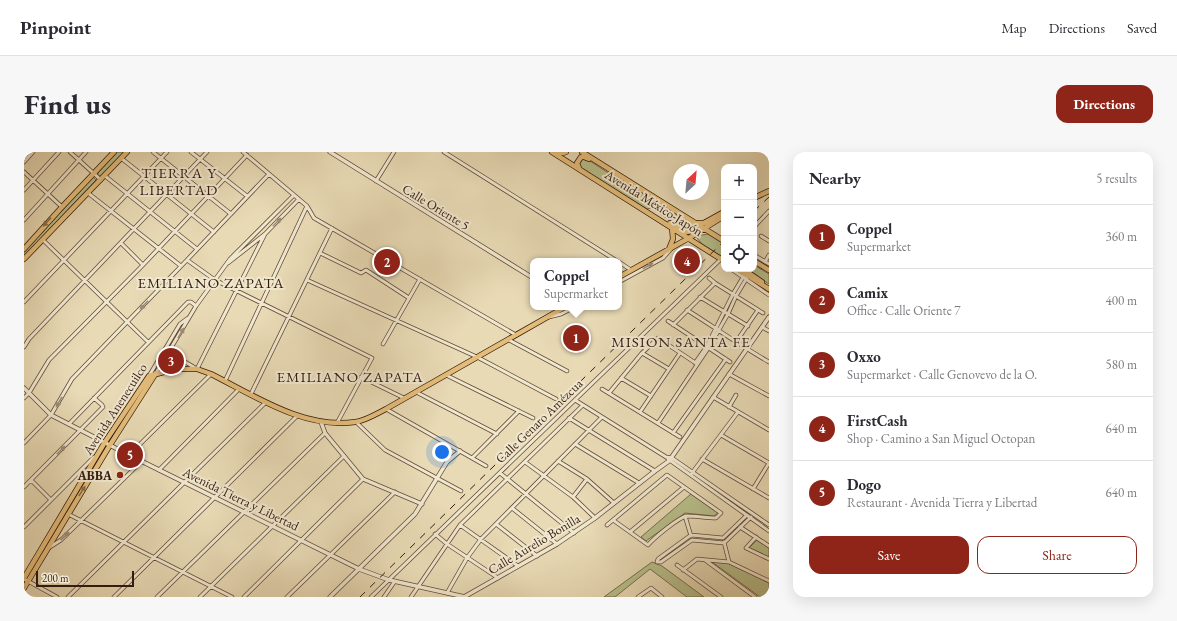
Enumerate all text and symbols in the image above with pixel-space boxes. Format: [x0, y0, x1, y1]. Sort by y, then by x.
text: Pinpoint [20, 15, 91, 40]
text: Map [1001, 19, 1027, 37]
text: Directions [1049, 19, 1105, 37]
text: Saved [1127, 19, 1157, 37]
button: Directions [1056, 85, 1153, 123]
text: Find us [24, 86, 111, 122]
district label: TIERRA Y LIBERTAD [140, 163, 218, 199]
north arrow [673, 164, 709, 200]
map controls [721, 164, 757, 272]
button: + [721, 164, 757, 200]
street label: Avenida México-Japón [601, 165, 706, 240]
text: Nearby [809, 167, 861, 189]
text: 5 results [1096, 170, 1137, 187]
street label: Calle Oriente 5 [399, 180, 473, 234]
button: − [721, 200, 757, 236]
one-way arrow [272, 217, 282, 227]
one-way arrow [43, 218, 52, 227]
text: Coppel [847, 219, 892, 238]
text: 1 [819, 228, 825, 245]
text: 360 m [1106, 228, 1137, 245]
button: locate [721, 236, 757, 272]
text: Supermarket [847, 238, 911, 255]
pin: 4 [674, 246, 700, 276]
pin: 2 [374, 247, 400, 277]
popup [530, 258, 622, 310]
one-way arrow [642, 263, 654, 270]
text: Coppel [544, 266, 589, 285]
district label: EMILIANO ZAPATA [137, 273, 285, 292]
text: Camix [847, 283, 888, 302]
text: Supermarket [544, 285, 608, 302]
text: 2 [819, 292, 825, 309]
text: 400 m [1106, 292, 1137, 309]
one-way arrow [140, 300, 149, 309]
text: Office · Calle Oriente 7 [847, 302, 961, 319]
pin: 1 [563, 323, 589, 353]
one-way arrow [177, 327, 184, 339]
district label: MISION SANTA FE [611, 332, 751, 351]
pin: 3 [158, 346, 184, 376]
text: Oxxo [847, 347, 881, 366]
text: 3 [819, 356, 825, 373]
text: 580 m [1106, 356, 1137, 373]
street label: Avenida Anenecuilco [79, 360, 151, 459]
text: Supermarket · Calle Genovevo de la O. [847, 366, 1037, 383]
district label: EMILIANO ZAPATA [276, 367, 424, 386]
street label: Calle Genaro Amézcua [492, 374, 587, 467]
one-way arrow [55, 396, 62, 408]
text: FirstCash [847, 411, 908, 430]
text: 4 [819, 420, 825, 437]
text: 640 m [1106, 420, 1137, 437]
text: Shop · Camino a San Miguel Octopan [847, 430, 1035, 447]
pin: 5 [117, 440, 143, 470]
your location [432, 442, 452, 462]
one-way arrow [57, 445, 66, 455]
street label: Avenida Tierra y Libertad [179, 463, 302, 535]
place label: ABBA [76, 467, 113, 484]
marker: ABBA [115, 470, 125, 480]
text: Dogo [847, 475, 881, 494]
text: 5 [819, 484, 825, 501]
text: 640 m [1106, 484, 1137, 501]
one-way arrow [79, 485, 86, 497]
text: Restaurant · Avenida Tierra y Libertad [847, 494, 1037, 511]
street label: Calle Aurelio Bonilla [485, 509, 584, 578]
one-way arrow [60, 531, 70, 541]
button: Save [809, 536, 969, 574]
button: Share [977, 536, 1137, 574]
scale bar [36, 569, 134, 588]
text: 200 m [42, 571, 69, 585]

